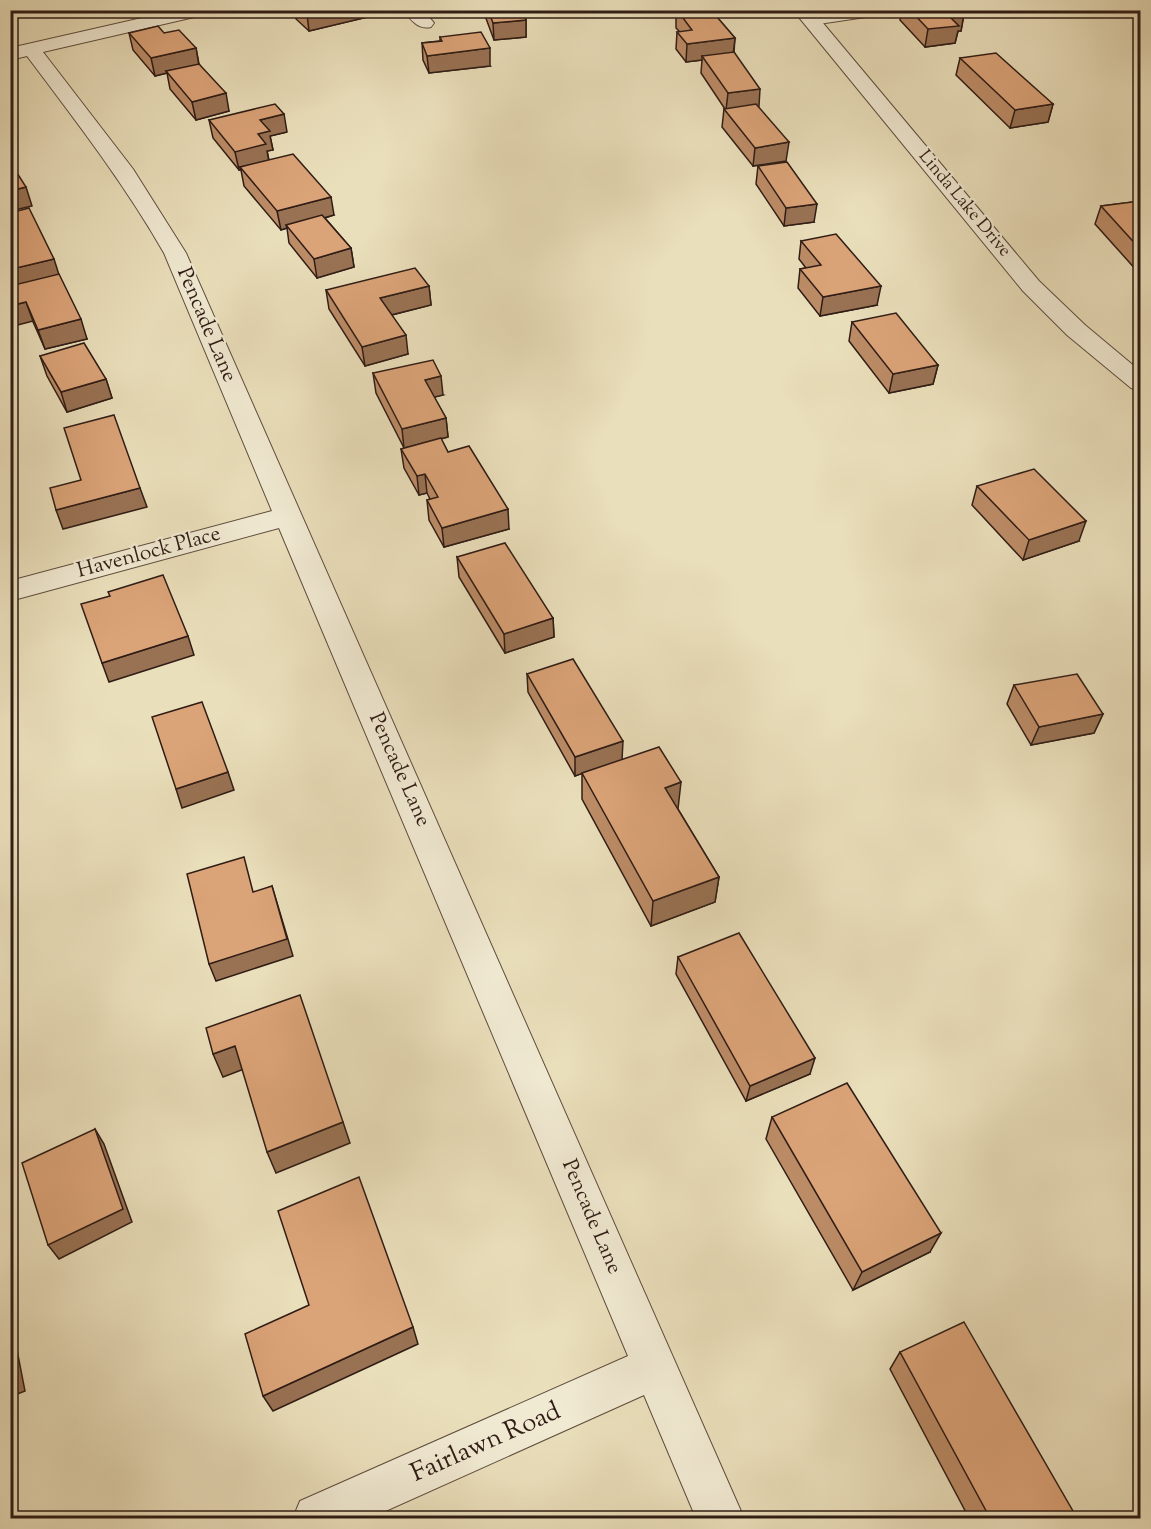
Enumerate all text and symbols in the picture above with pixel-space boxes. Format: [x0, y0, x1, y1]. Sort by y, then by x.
street label: Linda Lake Drive [911, 145, 1017, 263]
street label: Pencade Lane [168, 263, 244, 387]
street label: Havenlock Place [74, 519, 224, 587]
street label: Pencade Lane [360, 708, 438, 832]
street label: Pencade Lane [553, 1155, 629, 1279]
street label: Fairlawn Road [405, 1393, 567, 1493]

